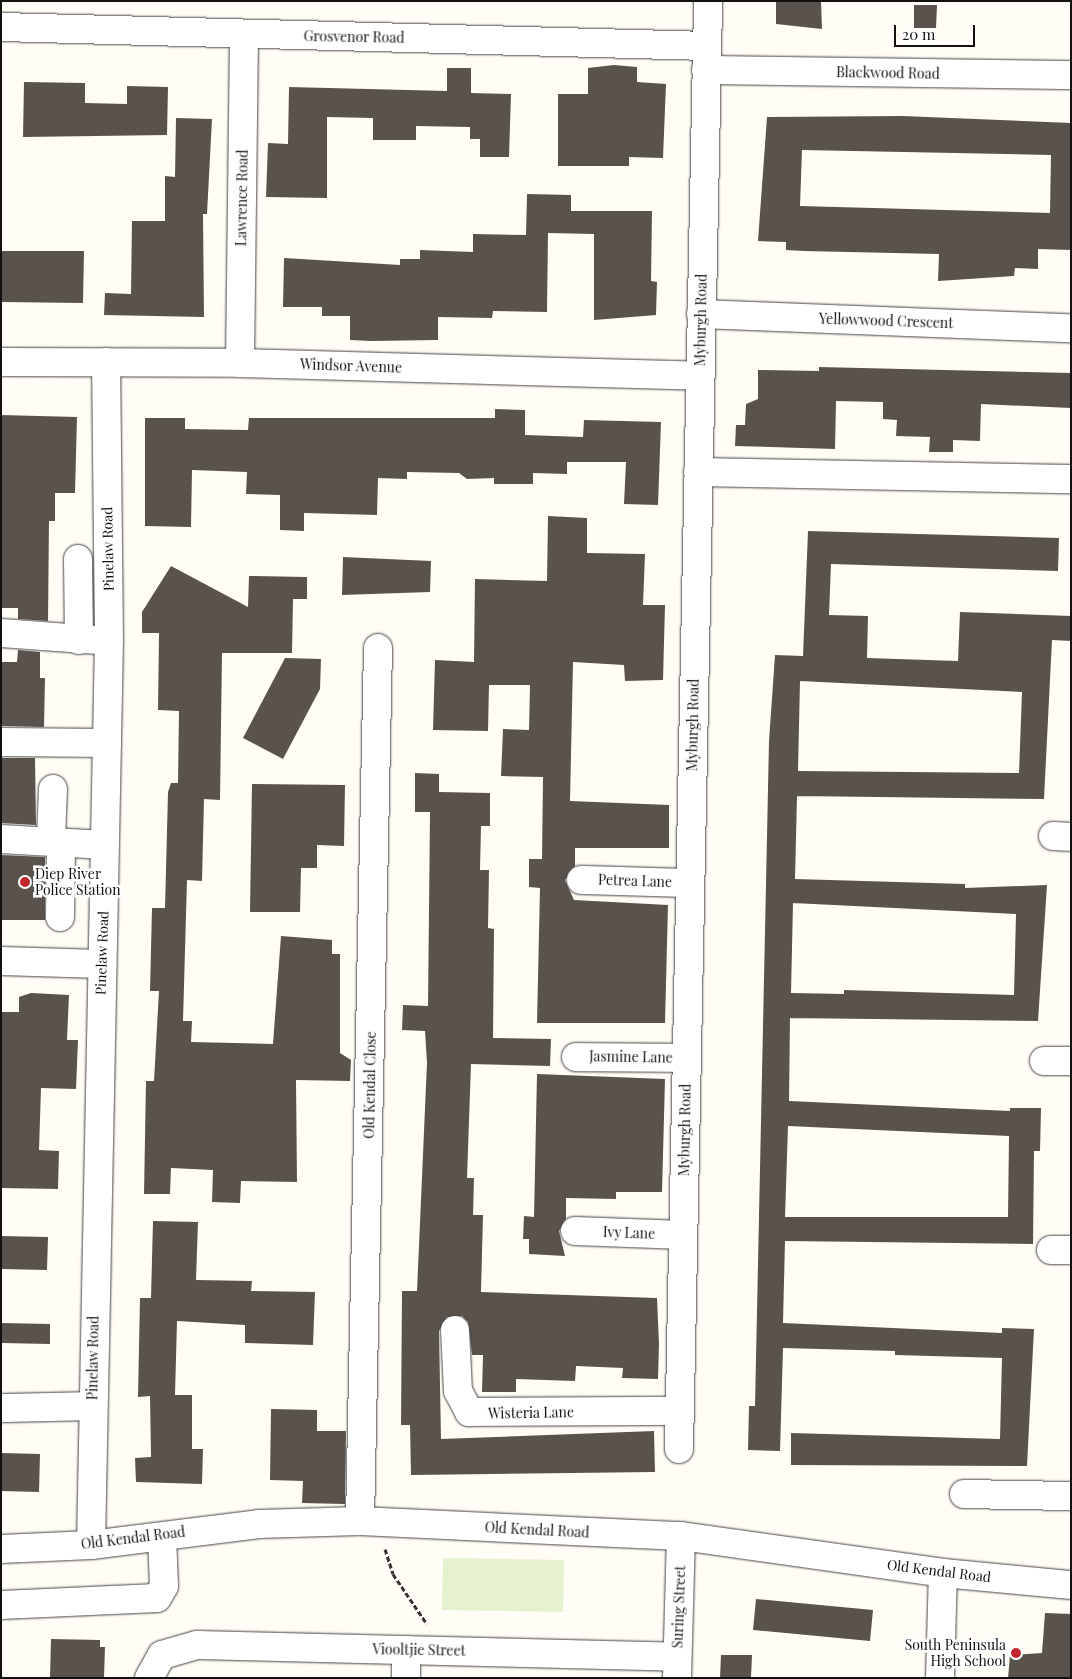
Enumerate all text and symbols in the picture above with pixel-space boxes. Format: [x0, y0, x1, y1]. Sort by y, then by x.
scale bar [897, 15, 978, 47]
text: 20 m [902, 24, 935, 44]
street label: Grosvenor Road [303, 28, 405, 46]
street label: Blackwood Road [836, 64, 940, 82]
street label: Lawrence Road [233, 150, 251, 246]
street label: Myburgh Road [692, 274, 710, 366]
street label: Yellowwood Crescent [819, 310, 953, 332]
street label: Windsor Avenue [299, 356, 403, 376]
street label: Pinelaw Road [99, 506, 117, 592]
street label: Myburgh Road [684, 679, 702, 771]
place label: Diep River Police Station [35, 866, 121, 899]
street label: Petrea Lane [598, 871, 672, 891]
marker: Diep River Police Station [19, 876, 31, 888]
street label: Pinelaw Road [92, 910, 112, 996]
street label: Old Kendal Close [361, 1031, 379, 1139]
street label: Jasmine Lane [589, 1048, 673, 1066]
street label: Myburgh Road [676, 1084, 694, 1176]
street label: Ivy Lane [602, 1224, 656, 1242]
street label: Pinelaw Road [84, 1315, 102, 1401]
street label: Wisteria Lane [488, 1404, 574, 1422]
street label: Old Kendal Road [484, 1519, 590, 1541]
street label: Old Kendal Road [80, 1523, 186, 1553]
street label: Old Kendal Road [886, 1556, 992, 1586]
street label: Suring Street [669, 1565, 689, 1649]
place label: South Peninsula High School [905, 1637, 1006, 1670]
street label: Viooltjie Street [372, 1641, 466, 1659]
marker: South Peninsula High School [1010, 1647, 1022, 1659]

